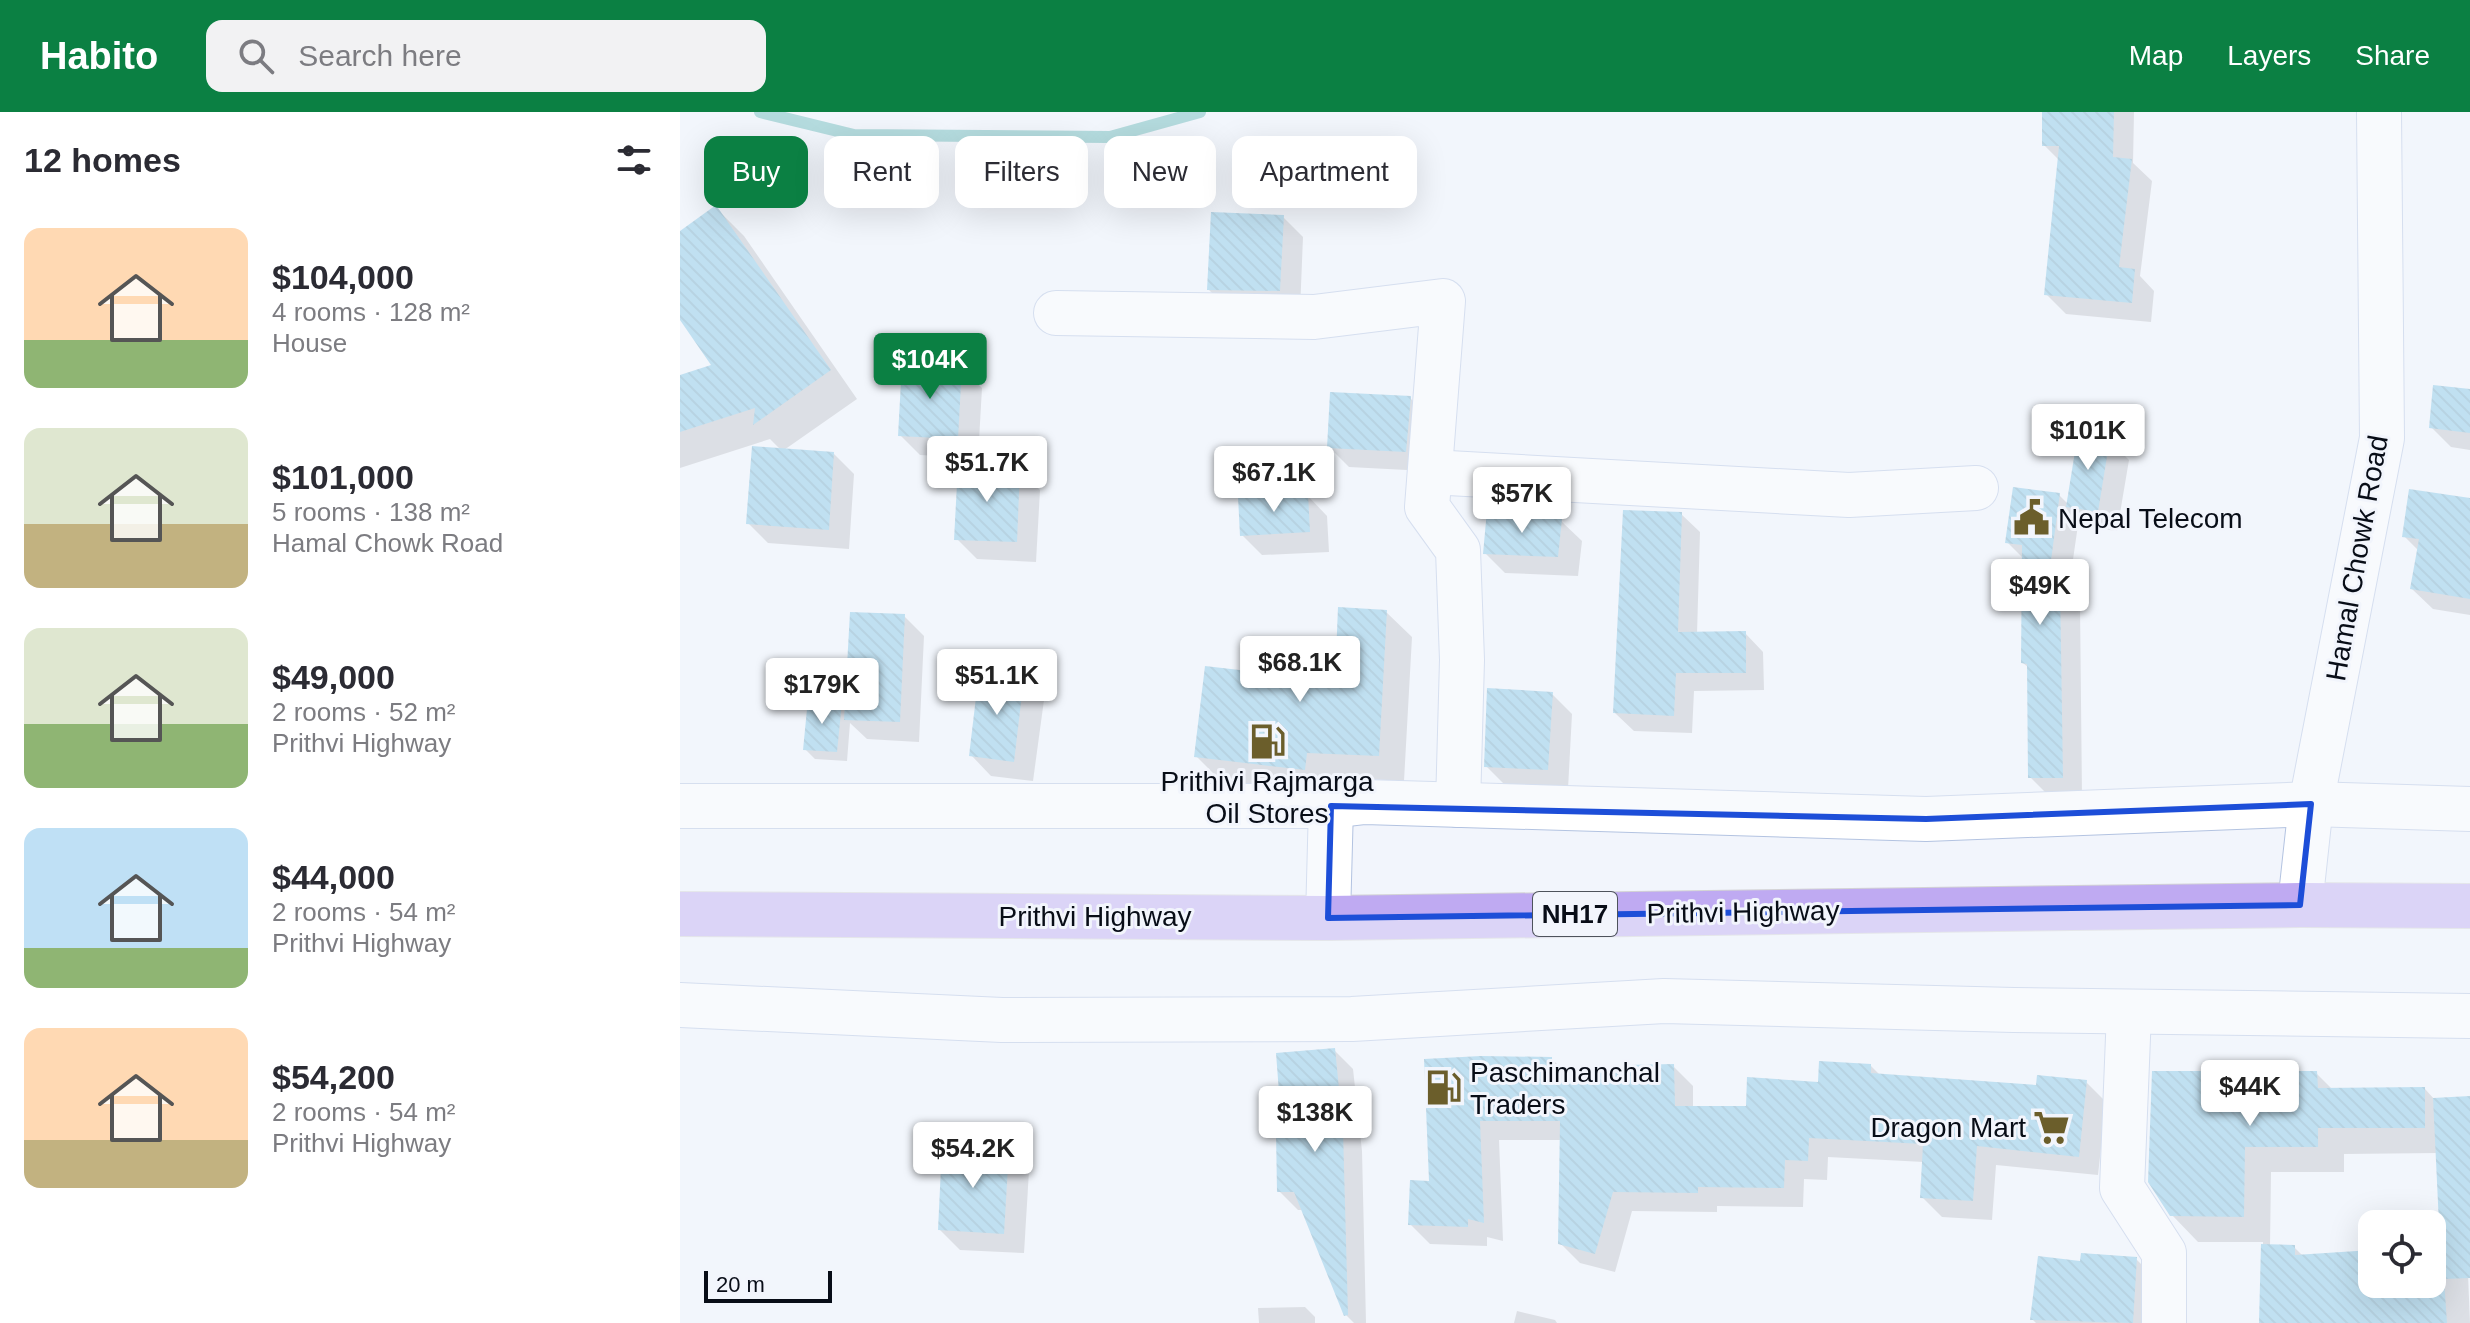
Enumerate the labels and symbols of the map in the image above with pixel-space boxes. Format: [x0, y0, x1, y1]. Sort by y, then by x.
pin: $104K [874, 333, 986, 401]
pin: $101K [2032, 404, 2144, 472]
street label: Hamal Chowk Road [2320, 433, 2394, 683]
pin: $51.7K [922, 436, 1052, 504]
pin: $67.1K [1209, 446, 1339, 514]
pin: $57K [1475, 467, 1569, 535]
public building icon: Nepal Telecom [2013, 499, 2051, 537]
place label: Nepal Telecom [2058, 503, 2243, 534]
pin: $49K [1993, 559, 2087, 627]
pin: $68.1K [1235, 636, 1365, 704]
pin: $51.1K [932, 649, 1062, 717]
pin: $179K [766, 658, 878, 726]
fuel station icon: Prithivi Rajmarga Oil Stores [1248, 722, 1286, 760]
place label: Prithivi Rajmarga Oil Stores [1160, 766, 1374, 829]
road number: NH17 [1533, 892, 1617, 936]
street label: Prithvi Highway [1646, 895, 1840, 929]
street label: Prithvi Highway [999, 901, 1191, 932]
place label: Paschimanchal Traders [1470, 1057, 1660, 1120]
pin: $44K [2203, 1060, 2297, 1128]
fuel station icon: Paschimanchal Traders [1425, 1069, 1463, 1107]
pin: $138K [1259, 1086, 1371, 1154]
supermarket icon: Dragon Mart [2033, 1108, 2071, 1146]
place label: Dragon Mart [1870, 1112, 2026, 1143]
pin: $54.2K [908, 1122, 1038, 1190]
scale bar [704, 1267, 832, 1303]

